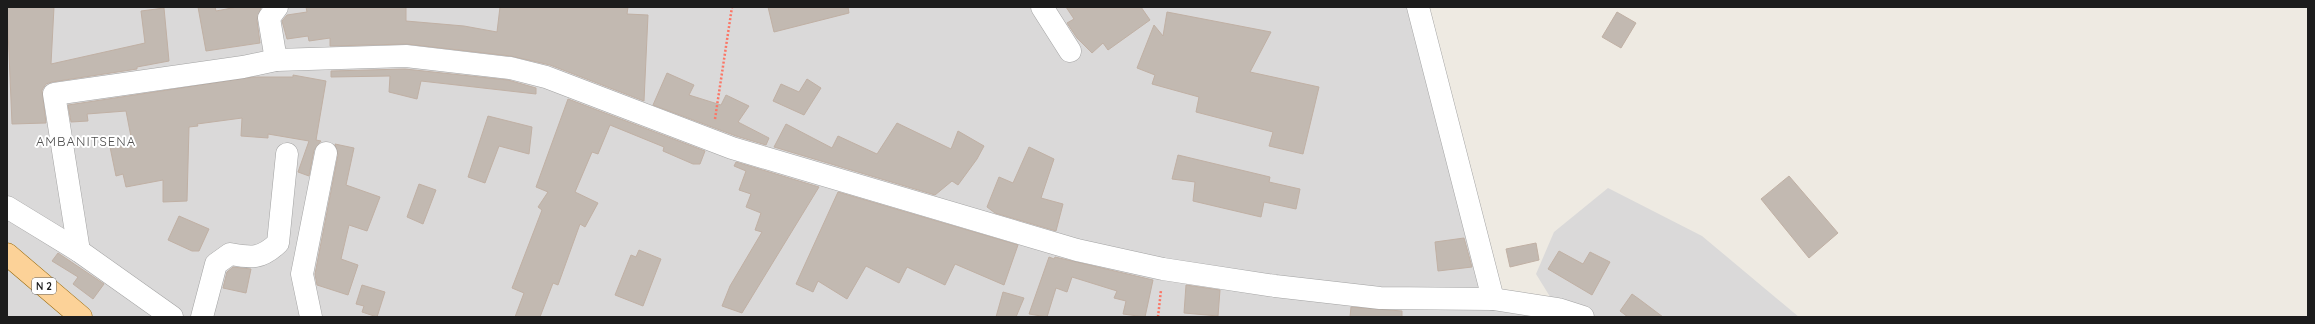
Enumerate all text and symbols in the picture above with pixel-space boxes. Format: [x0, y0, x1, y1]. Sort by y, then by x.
district label: AMBANITSENA [36, 133, 136, 149]
road number: N 2 [32, 278, 56, 294]

